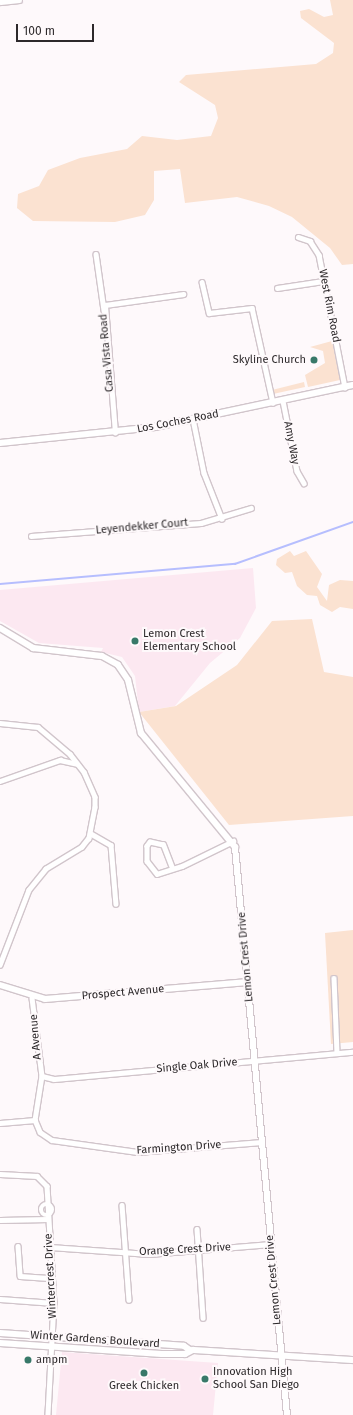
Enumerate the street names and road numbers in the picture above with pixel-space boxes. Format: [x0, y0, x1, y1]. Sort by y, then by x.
street label: West Rim Road [315, 268, 343, 344]
street label: Casa Vista Road [97, 313, 117, 393]
street label: Los Coches Road [136, 408, 220, 436]
street label: Amy Way [280, 420, 302, 466]
street label: Leyendekker Court [95, 516, 189, 538]
street label: Lemon Crest Drive [235, 912, 257, 1002]
street label: Prospect Avenue [81, 983, 165, 1003]
street label: A Avenue [27, 1014, 45, 1060]
street label: Single Oak Drive [156, 1056, 238, 1076]
street label: Farmington Drive [136, 1138, 222, 1158]
street label: Wintercrest Drive [42, 1233, 60, 1319]
street label: Lemon Crest Drive [263, 1235, 285, 1325]
street label: Orange Crest Drive [139, 1241, 231, 1259]
street label: Winter Gardens Boulevard [30, 1329, 160, 1351]

